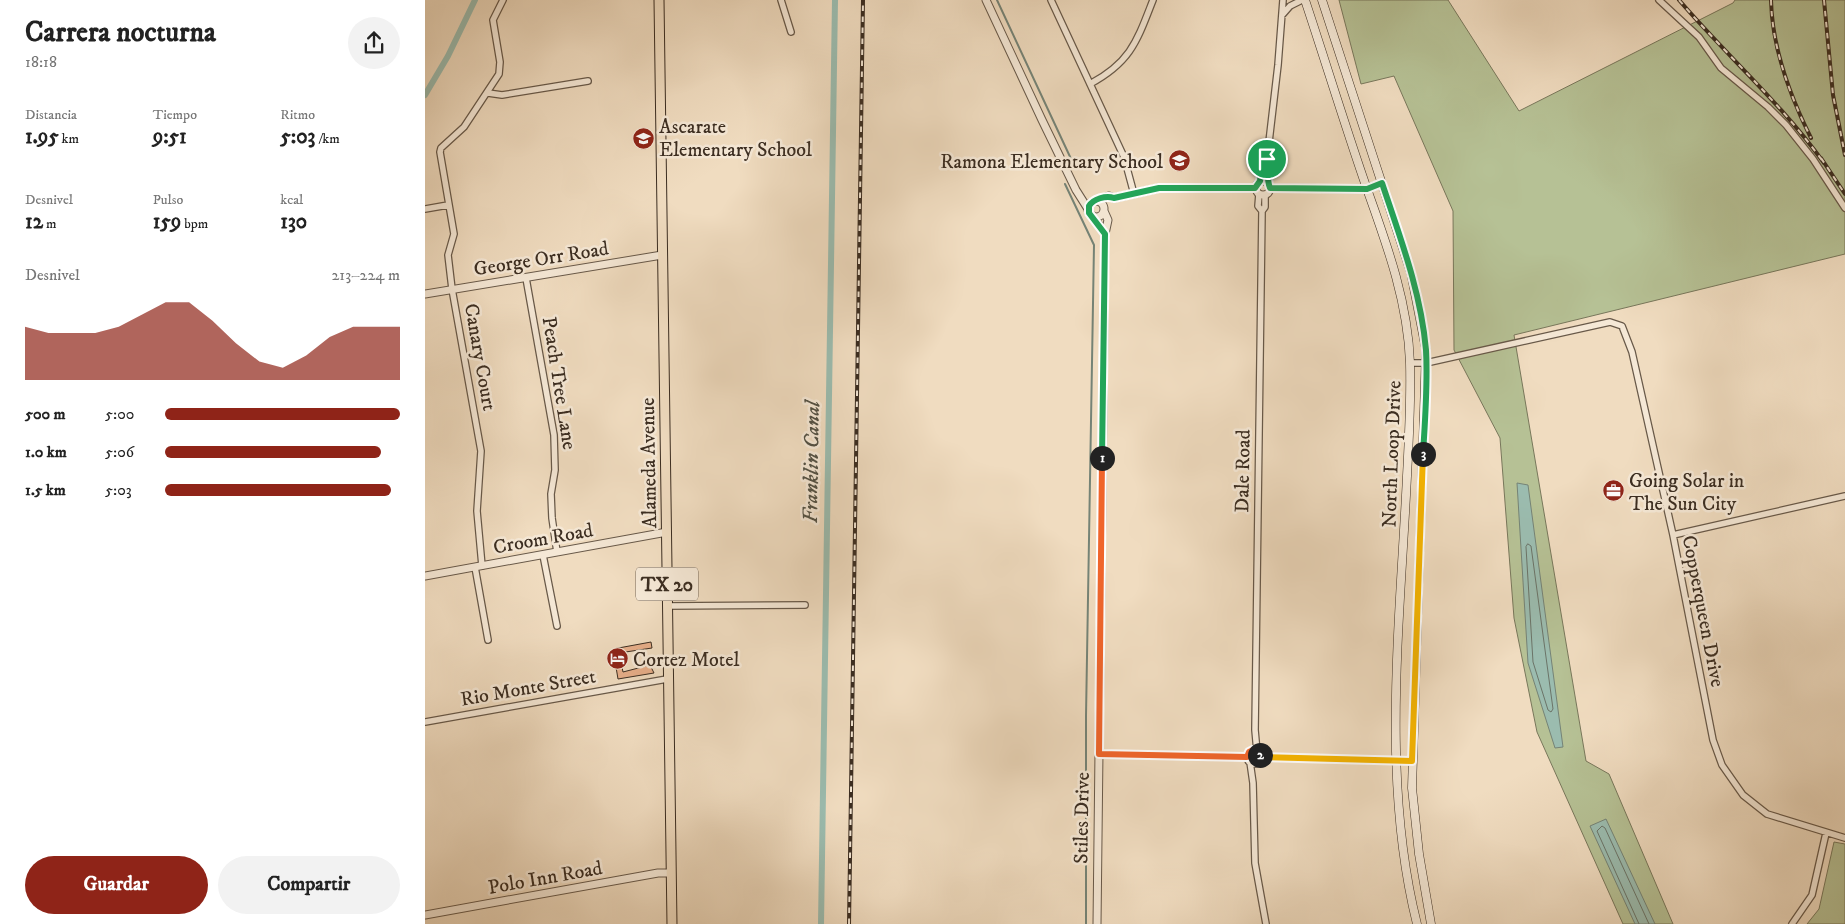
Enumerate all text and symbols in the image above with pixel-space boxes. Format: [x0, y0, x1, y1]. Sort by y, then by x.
text: Carrera nocturna [25, 15, 216, 50]
button: share [348, 17, 400, 69]
text: 18:18 [25, 52, 57, 72]
text: Distancia [25, 106, 77, 124]
text: Tiempo [153, 106, 197, 124]
text: Ritmo [280, 106, 315, 124]
place label: Ascarate Elementary School [659, 115, 812, 163]
text: 1.95 [25, 124, 59, 150]
text: 9:51 [153, 124, 187, 150]
text: 5:03 [280, 124, 315, 150]
school or university icon: Ascarate Elementary School [631, 126, 655, 150]
text: km [59, 130, 79, 148]
text: /km [315, 130, 340, 148]
pin [1246, 138, 1288, 180]
icon: arrive [1253, 145, 1281, 173]
school or university icon: Ramona Elementary School [1167, 149, 1191, 173]
place label: Ramona Elementary School [940, 150, 1163, 175]
text: Desnivel [25, 191, 73, 209]
text: Pulso [153, 191, 183, 209]
text: kcal [280, 191, 303, 209]
text: 12 [25, 209, 43, 235]
text: 159 [153, 209, 181, 235]
text: 130 [280, 209, 307, 235]
text: m [43, 215, 57, 233]
text: bpm [181, 215, 208, 233]
street label: George Orr Road [472, 236, 611, 282]
text: Desnivel [25, 265, 80, 285]
text: 213–224 m [331, 265, 400, 285]
street label: Canary Court [458, 302, 501, 413]
street label: Peach Tree Lane [536, 315, 581, 452]
street label: North Loop Drive [1377, 380, 1408, 528]
street label: Alameda Avenue [636, 397, 663, 529]
water label: Franklin Canal [798, 398, 826, 523]
text: 500 m [25, 404, 66, 424]
text: 5:00 [105, 404, 134, 424]
street label: Dale Road [1230, 429, 1257, 513]
text: 1.0 km [25, 442, 67, 462]
text: 5:06 [105, 442, 134, 462]
pin: 3 [1411, 442, 1435, 466]
text: 3 [1421, 445, 1426, 463]
pin: 1 [1089, 446, 1115, 470]
text: 1 [1100, 449, 1105, 467]
place label: Going Solar in The Sun City [1629, 469, 1745, 517]
office icon: Going Solar in The Sun City [1601, 479, 1625, 503]
text: 1.5 km [25, 480, 66, 500]
text: 5:03 [105, 480, 132, 500]
street label: Croom Road [491, 518, 595, 561]
street label: Copperqueen Drive [1676, 533, 1730, 689]
road number: TX 20 [636, 568, 698, 600]
hotel icon: Cortez Motel [605, 647, 629, 671]
place label: Cortez Motel [633, 648, 739, 673]
street label: Rio Monte Street [459, 664, 598, 713]
pin: 2 [1247, 742, 1273, 768]
text: 2 [1257, 746, 1264, 764]
street label: Stiles Drive [1069, 772, 1096, 864]
button: Guardar [25, 856, 208, 914]
button: Compartir [218, 856, 400, 914]
street label: Polo Inn Road [486, 856, 604, 901]

